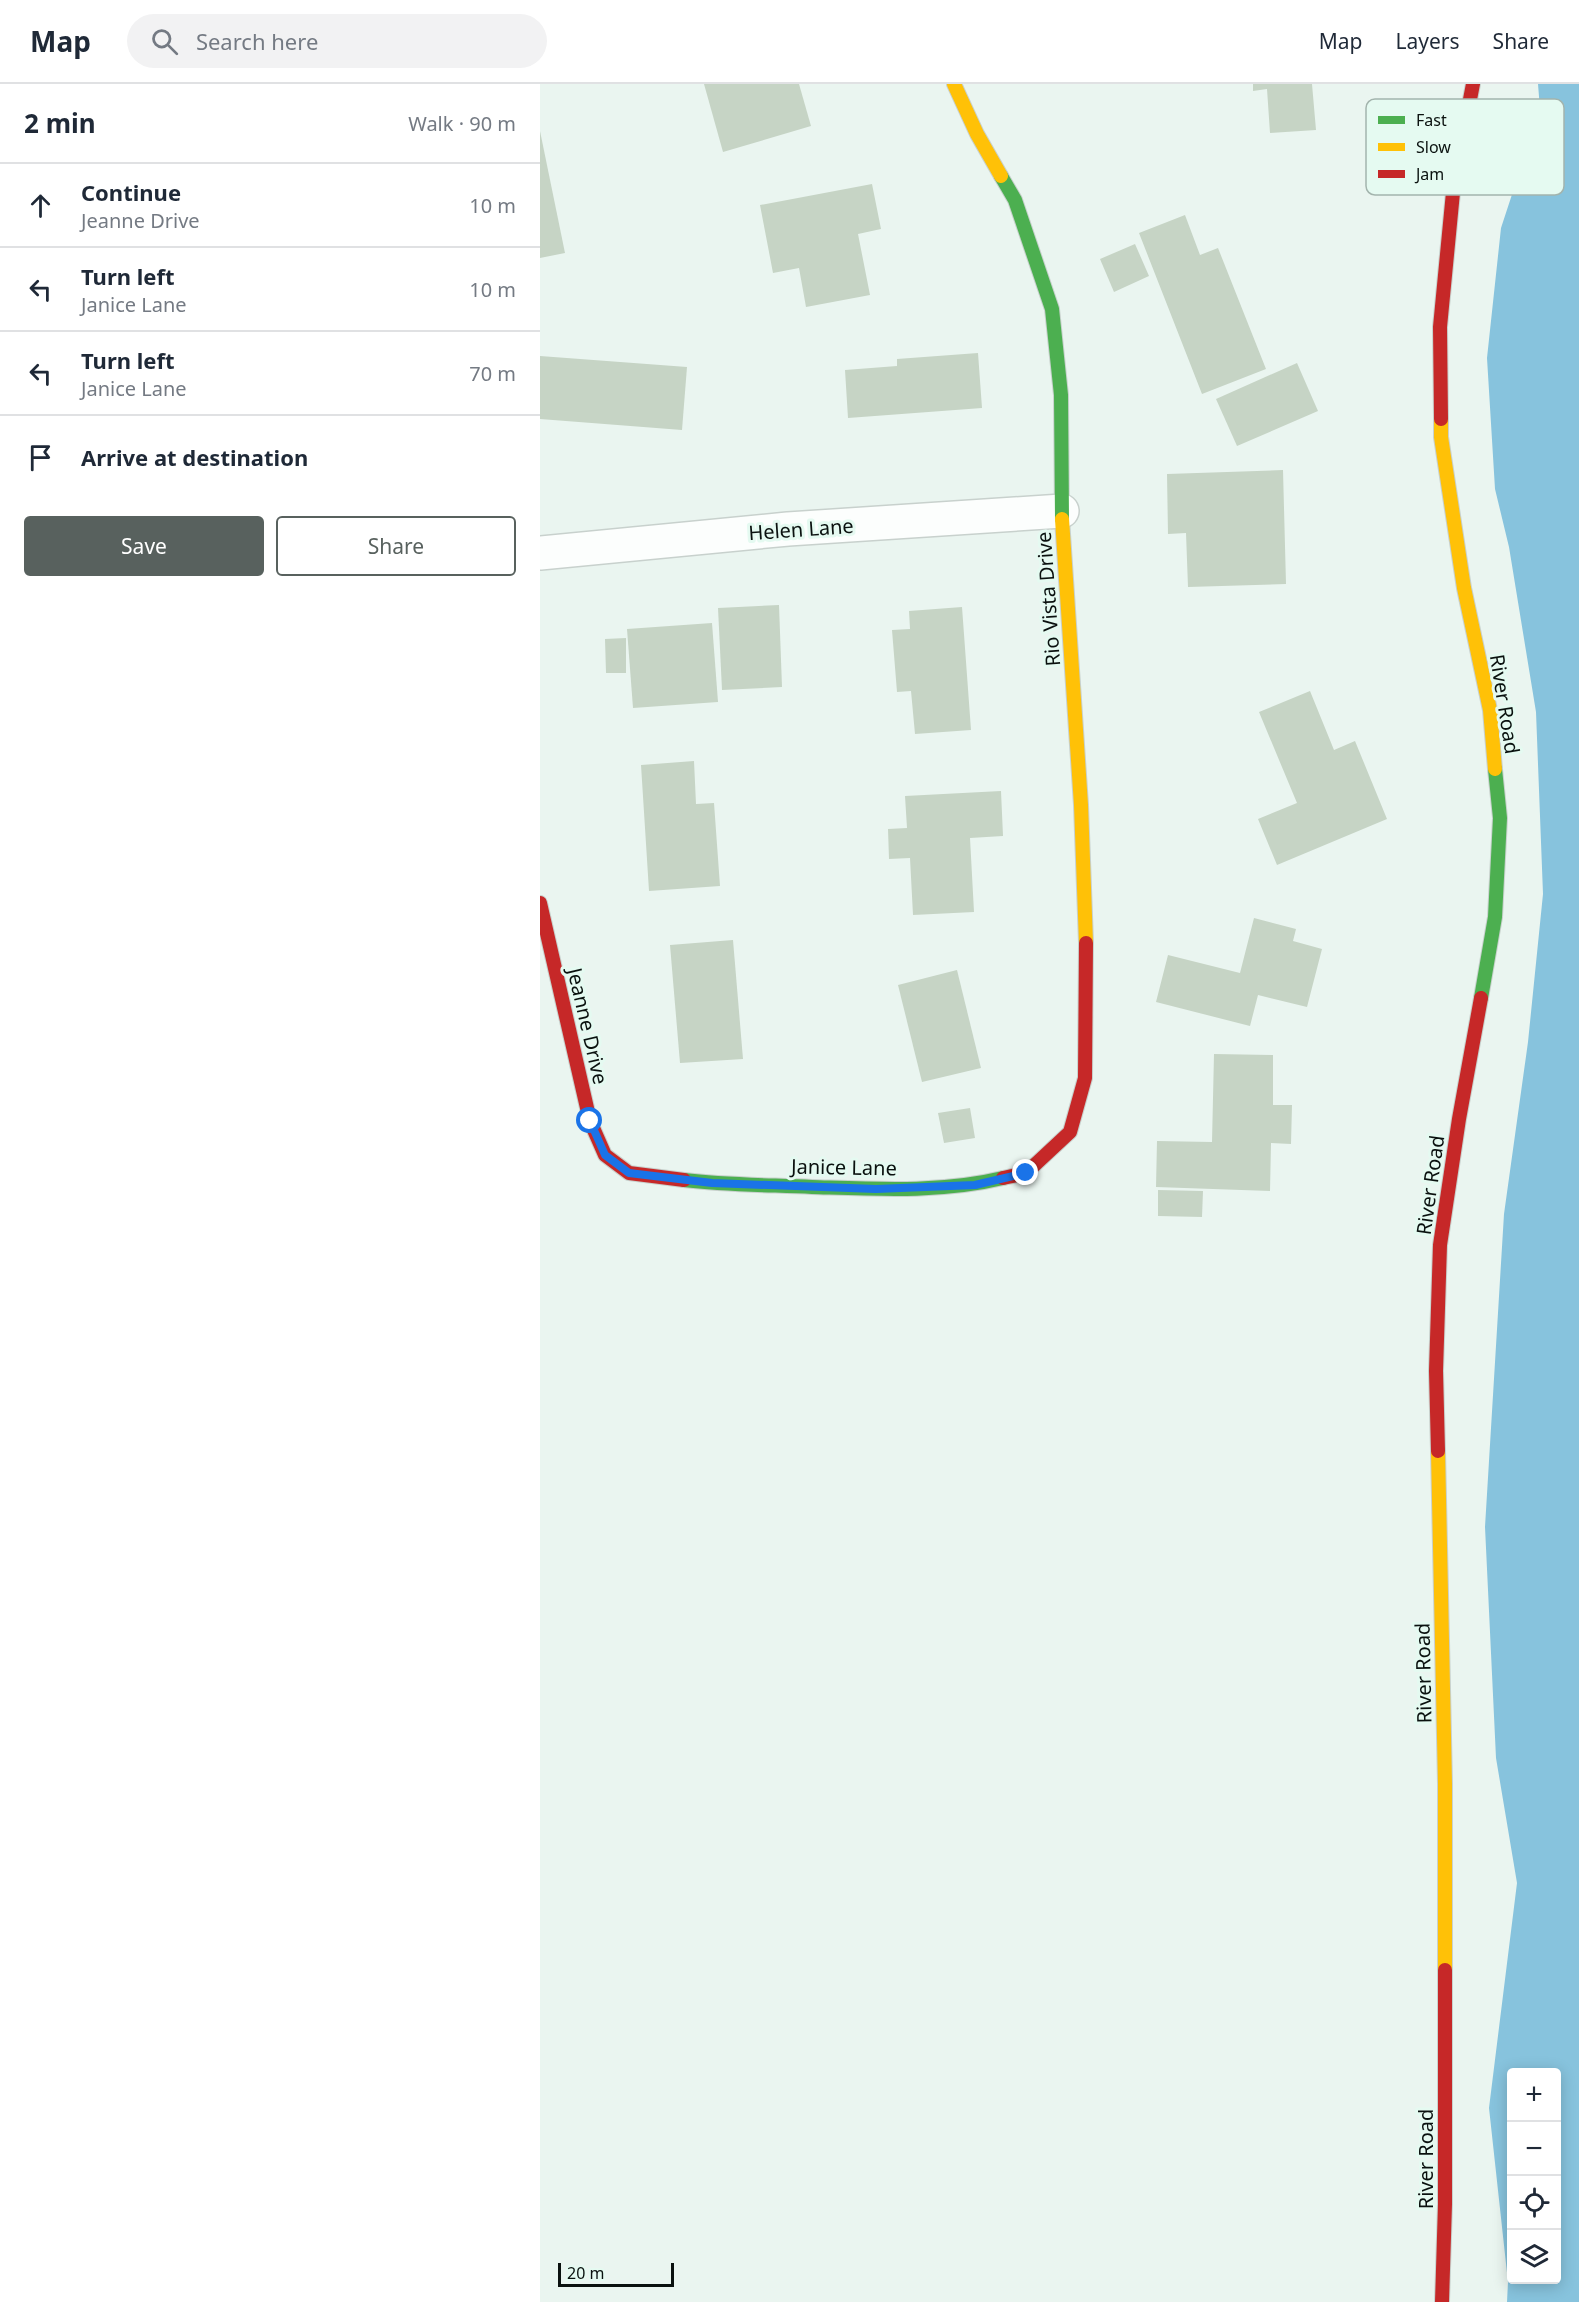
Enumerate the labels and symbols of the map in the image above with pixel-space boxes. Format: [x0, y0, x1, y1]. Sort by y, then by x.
legend [1366, 99, 1564, 195]
text: Fast [1416, 109, 1447, 131]
text: Slow [1416, 136, 1451, 158]
text: Jam [1414, 163, 1444, 185]
street label: Helen Lane [747, 512, 855, 546]
street label: Rio Vista Drive [1030, 531, 1066, 667]
street label: River Road [1484, 652, 1526, 756]
street label: Jeanne Drive [561, 963, 614, 1087]
route start [576, 1107, 602, 1133]
street label: River Road [1410, 1133, 1450, 1237]
street label: Janice Lane [789, 1153, 897, 1181]
route end [1012, 1159, 1038, 1185]
street label: River Road [1409, 1622, 1437, 1724]
street label: River Road [1412, 2109, 1439, 2209]
scale bar [558, 2260, 674, 2288]

